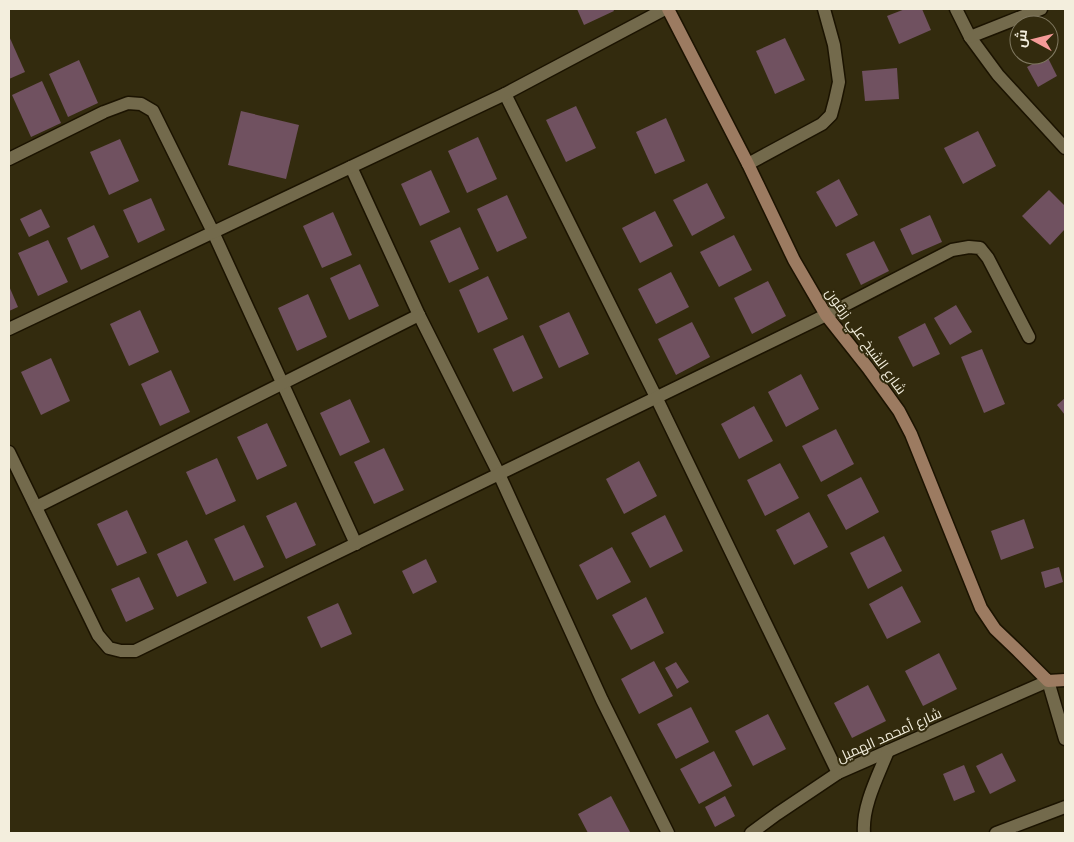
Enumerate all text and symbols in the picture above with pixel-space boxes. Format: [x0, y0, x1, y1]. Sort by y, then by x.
north arrow [1009, 15, 1059, 65]
text: ش [1011, 28, 1031, 48]
street label: شارع الشيخ علي زرقون [819, 284, 911, 399]
street label: شارع أمحمد الهميل [834, 704, 944, 766]

